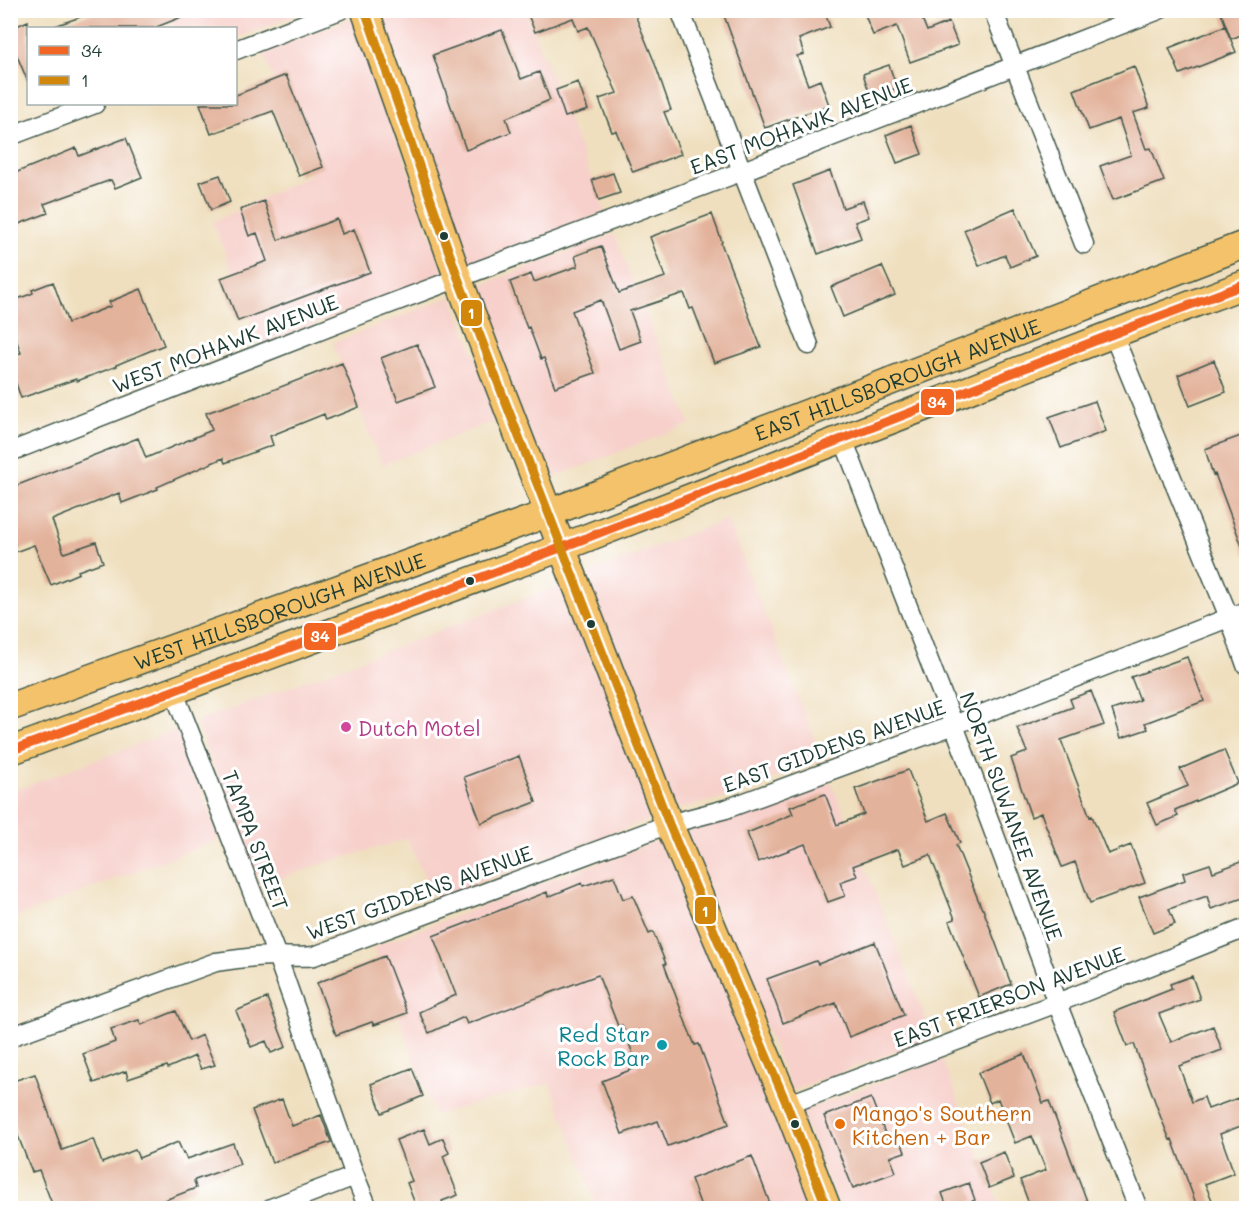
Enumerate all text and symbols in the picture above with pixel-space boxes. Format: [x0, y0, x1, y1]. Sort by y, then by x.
legend [27, 27, 237, 105]
text: 34 [81, 38, 103, 62]
text: 1 [81, 68, 89, 92]
street label: EAST MOHAWK AVENUE [686, 70, 916, 180]
unlabelled marker [438, 230, 450, 242]
street label: WEST MOHAWK AVENUE [108, 287, 342, 399]
line badge: 1 [460, 299, 483, 327]
text: 1 [467, 302, 475, 323]
street label: EAST HILLSBOROUGH AVENUE [750, 311, 1044, 446]
line badge: 34 [920, 388, 955, 416]
text: 34 [927, 391, 947, 412]
street label: WEST HILLSBOROUGH AVENUE [129, 545, 429, 675]
unlabelled marker [464, 575, 476, 587]
unlabelled marker [585, 618, 597, 630]
line badge: 34 [303, 622, 337, 651]
text: 34 [310, 625, 330, 646]
street label: NORTH SUWANEE AVENUE [954, 688, 1070, 944]
street label: EAST GIDDENS AVENUE [719, 692, 949, 798]
place label: Dutch Motel [358, 714, 481, 741]
marker: Dutch Motel [339, 720, 353, 734]
street label: TAMPA STREET [217, 766, 295, 914]
street label: WEST GIDDENS AVENUE [302, 838, 536, 946]
line badge: 1 [694, 896, 717, 925]
text: 1 [701, 900, 709, 921]
street label: EAST FRIERSON AVENUE [889, 939, 1129, 1053]
place label: Red Star Rock Bar [557, 1020, 650, 1071]
marker: Red Star Rock Bar [655, 1038, 669, 1052]
place label: Mango's Southern Kitchen + Bar [852, 1099, 1032, 1150]
marker: Mango's Southern Kitchen + Bar [833, 1117, 847, 1131]
unlabelled marker [789, 1118, 801, 1130]

